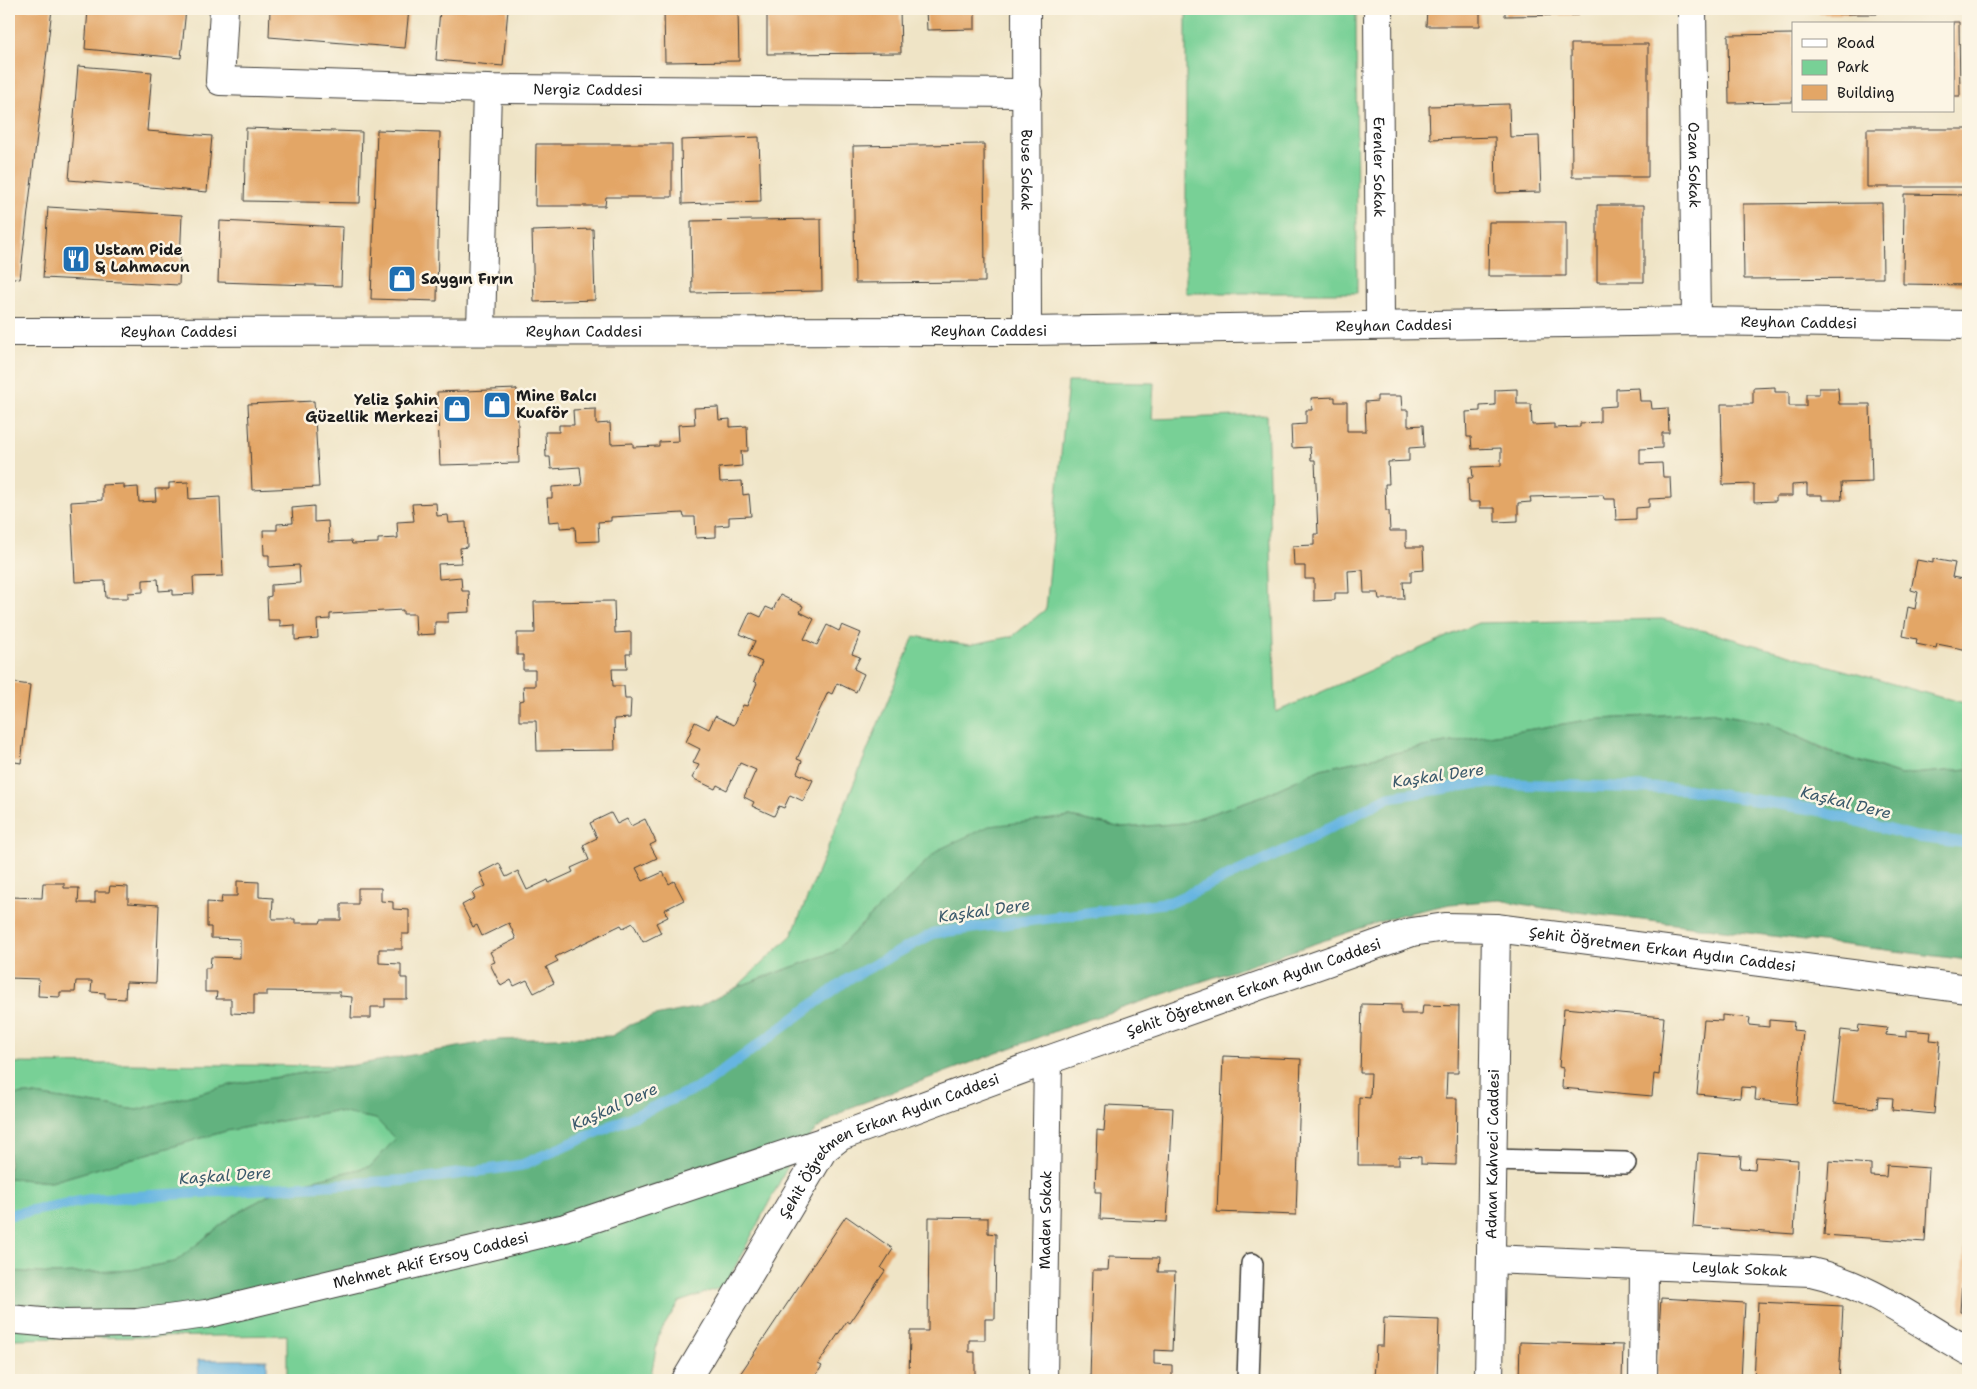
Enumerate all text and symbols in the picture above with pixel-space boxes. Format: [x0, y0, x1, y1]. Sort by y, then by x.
legend [1792, 22, 1954, 112]
text: Road [1837, 33, 1875, 53]
text: Park [1837, 57, 1869, 77]
street label: Nergiz Caddesi [533, 79, 643, 100]
text: Building [1837, 83, 1894, 103]
street label: Erenler Sokak [1369, 117, 1389, 217]
street label: Ozan Sokak [1683, 122, 1705, 208]
street label: Buse Sokak [1016, 129, 1037, 211]
place label: Ustam Pide & Lahmacun [95, 240, 190, 277]
restaurant icon: Ustam Pide & Lahmacun [61, 244, 91, 274]
shop icon: Saygın Fırın [387, 264, 417, 294]
place label: Saygın Fırın [421, 269, 513, 289]
street label: Reyhan Caddesi [1741, 312, 1857, 333]
street label: Reyhan Caddesi [1336, 315, 1452, 336]
street label: Reyhan Caddesi [526, 321, 642, 341]
street label: Reyhan Caddesi [931, 321, 1047, 341]
street label: Reyhan Caddesi [121, 322, 237, 342]
place label: Mine Balcı Kuaför [516, 386, 597, 423]
place label: Yeliz Şahin Güzellik Merkezi [305, 390, 438, 427]
shop icon: Mine Balcı Kuaför [482, 390, 512, 420]
shop icon: Yeliz Şahin Güzellik Merkezi [442, 394, 472, 424]
water label: Kaşkal Dere [1391, 759, 1485, 792]
water label: Kaşkal Dere [1799, 781, 1893, 824]
water label: Kaşkal Dere [937, 894, 1031, 927]
street label: Şehit Öğretmen Erkan Aydın Caddesi [1528, 922, 1797, 977]
street label: Şehit Öğretmen Erkan Aydın Caddesi [1124, 934, 1384, 1042]
street label: Şehit Öğretmen Erkan Aydın Caddesi [774, 1069, 1002, 1222]
street label: Adnan Kahveci Caddesi [1481, 1069, 1504, 1239]
water label: Kaşkal Dere [568, 1078, 661, 1135]
water label: Kaşkal Dere [178, 1162, 272, 1189]
street label: Maden Sokak [1035, 1170, 1056, 1270]
street label: Mehmet Akif Ersoy Caddesi [331, 1227, 531, 1293]
street label: Leylak Sokak [1692, 1257, 1788, 1281]

